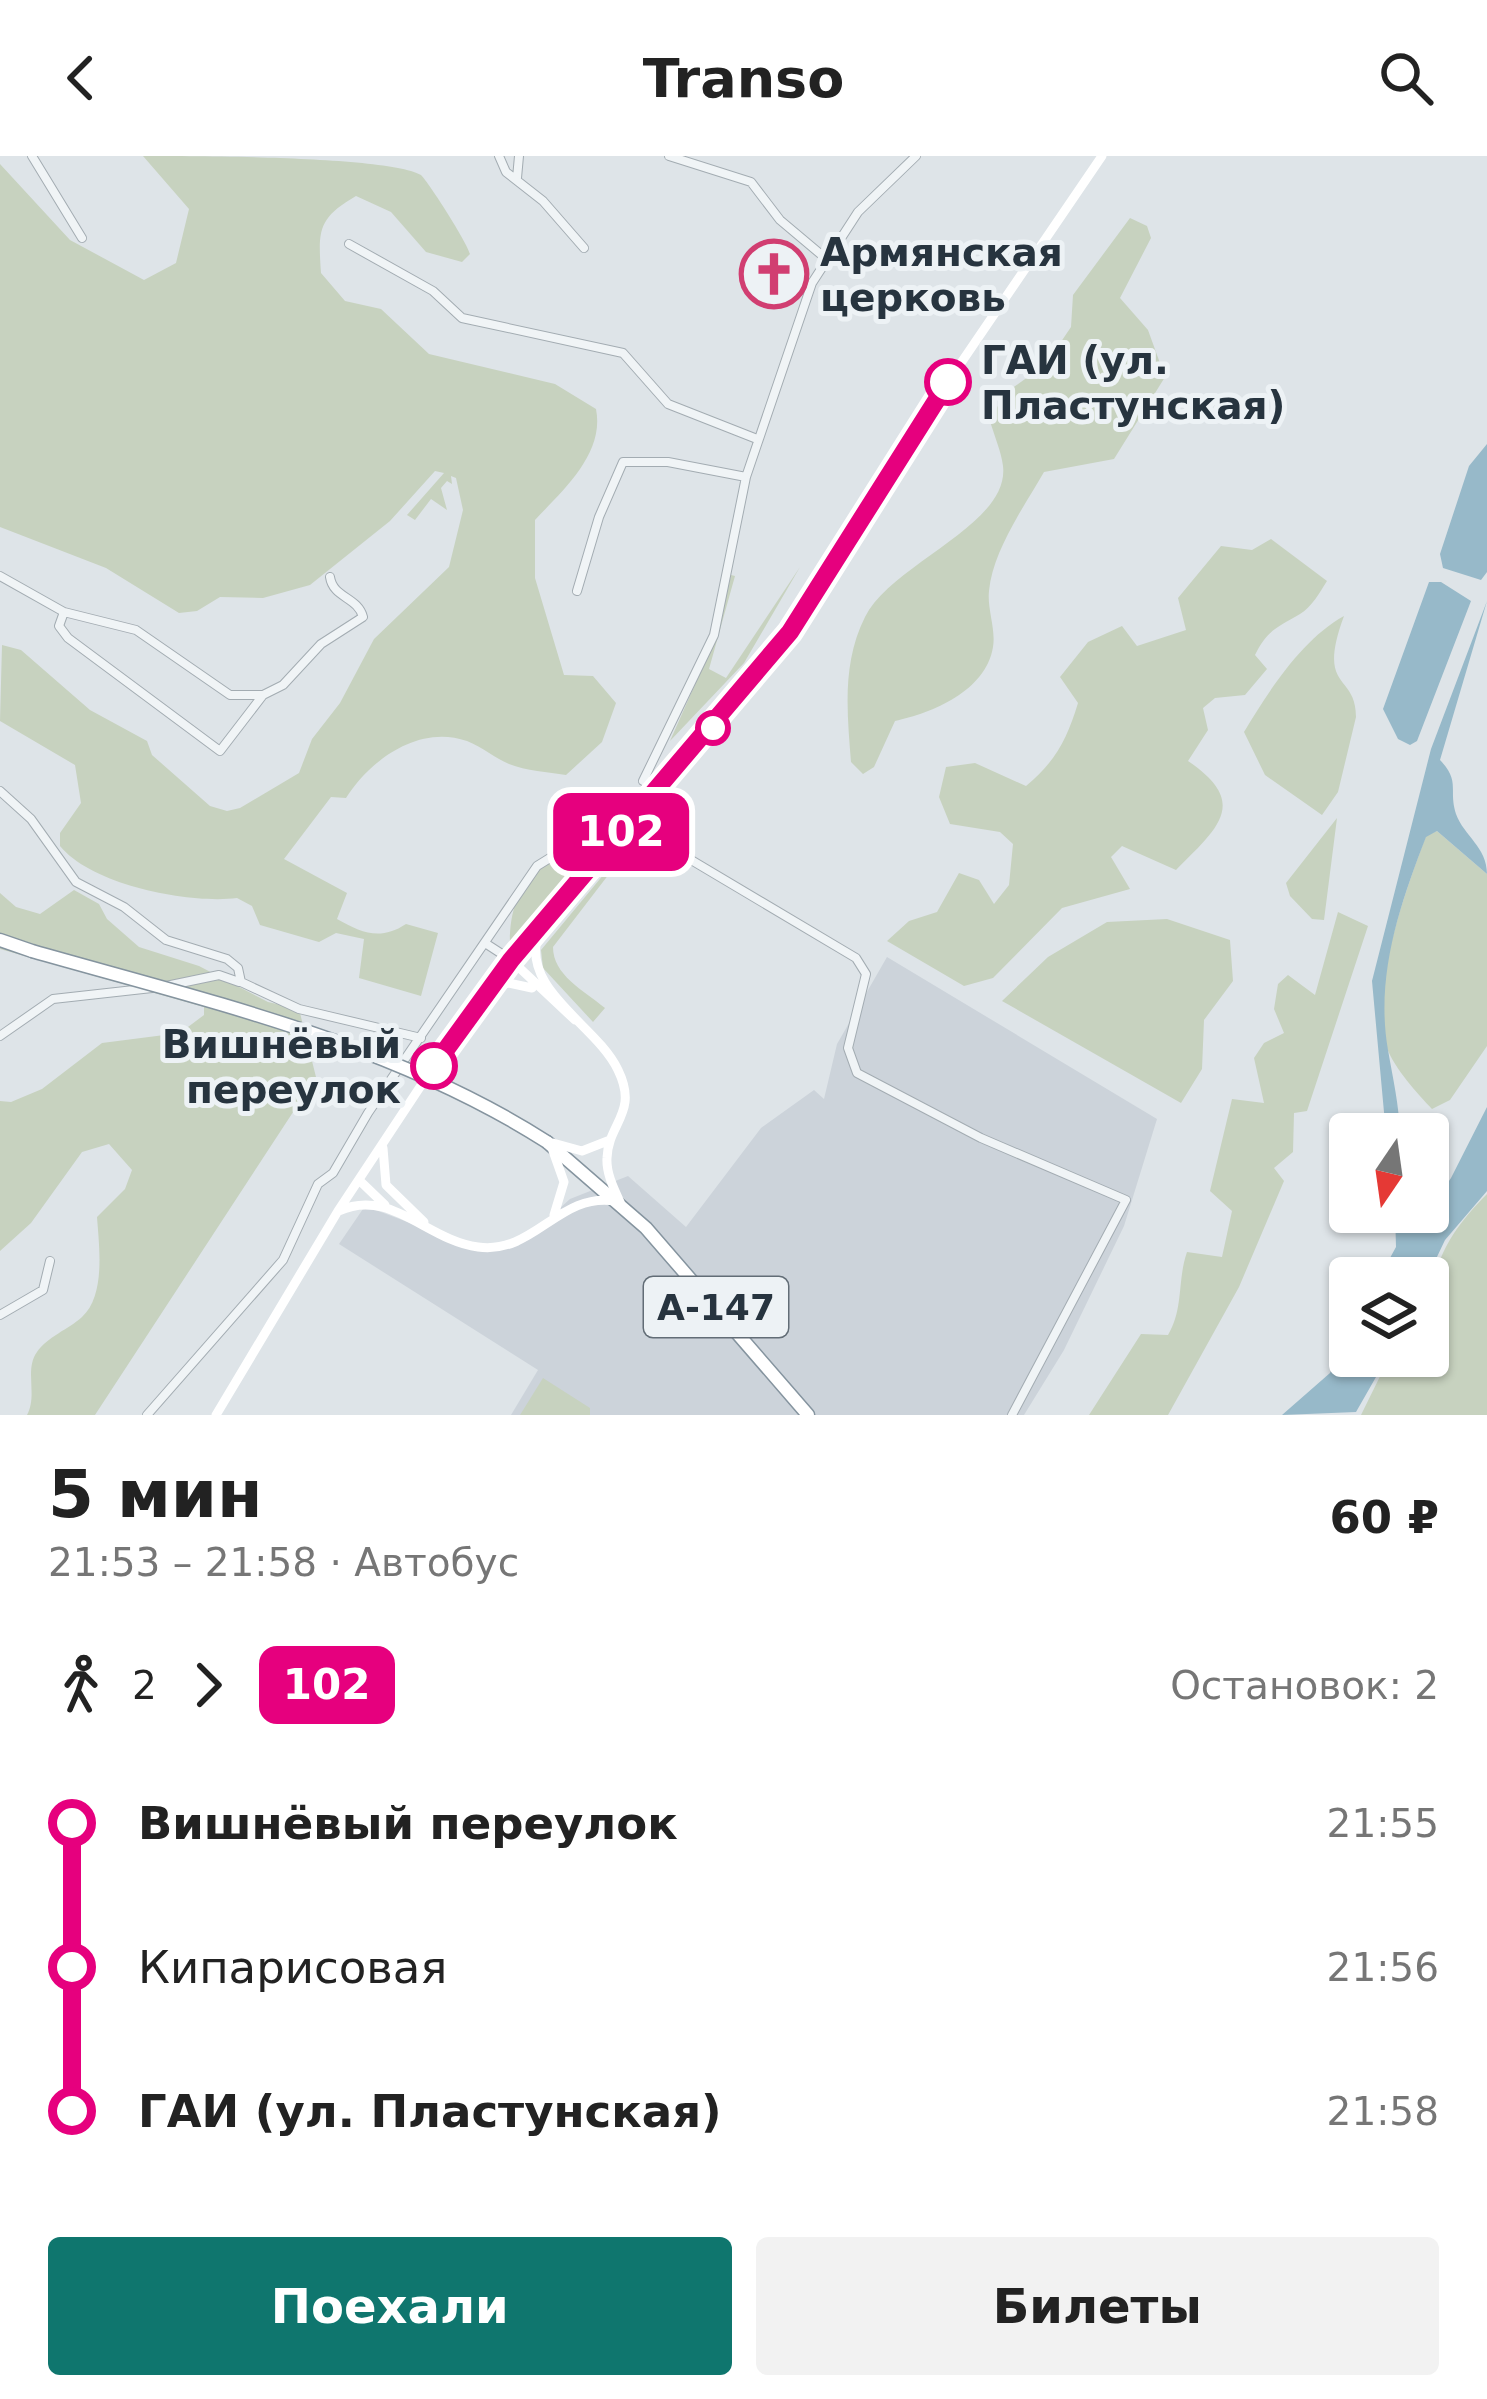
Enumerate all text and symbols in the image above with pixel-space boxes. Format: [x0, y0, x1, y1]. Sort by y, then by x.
icon: back [48, 45, 114, 111]
icon: search [1373, 45, 1439, 111]
text: Transo [643, 47, 844, 110]
place label: Армянская церковь [820, 230, 1063, 320]
church icon: Армянская церковь [739, 239, 809, 309]
place label: ГАИ (ул. Пластунская) [981, 338, 1285, 428]
marker: ГАИ (ул. Пластунская) [926, 360, 970, 404]
unlabelled marker [697, 712, 729, 744]
line badge: 102 [552, 793, 690, 871]
text: 102 [577, 807, 665, 856]
place label: Вишнёвый переулок [162, 1022, 401, 1112]
marker: Вишнёвый переулок [412, 1044, 456, 1088]
north arrow [1329, 1113, 1449, 1233]
map controls [1329, 1113, 1449, 1377]
button: layers [1329, 1257, 1449, 1377]
road number: А-147 [644, 1277, 788, 1337]
text: 5 мин [48, 1456, 263, 1533]
text: 60 ₽ [1329, 1491, 1439, 1544]
text: 21:53 – 21:58 · Автобус [48, 1540, 519, 1585]
icon: walk [48, 1652, 114, 1718]
icon: forward [175, 1652, 241, 1718]
text: 102 [283, 1660, 371, 1709]
text: 2 [132, 1663, 157, 1708]
text: Остановок: 2 [1170, 1663, 1439, 1708]
text: Вишнёвый переулок [138, 1797, 678, 1850]
text: 21:55 [1327, 1801, 1439, 1846]
text: Кипарисовая [138, 1941, 447, 1994]
text: 21:56 [1327, 1945, 1439, 1990]
text: ГАИ (ул. Пластунская) [138, 2085, 722, 2138]
text: 21:58 [1327, 2089, 1439, 2134]
button: Поехали [48, 2237, 732, 2375]
button: Билеты [756, 2237, 1439, 2375]

